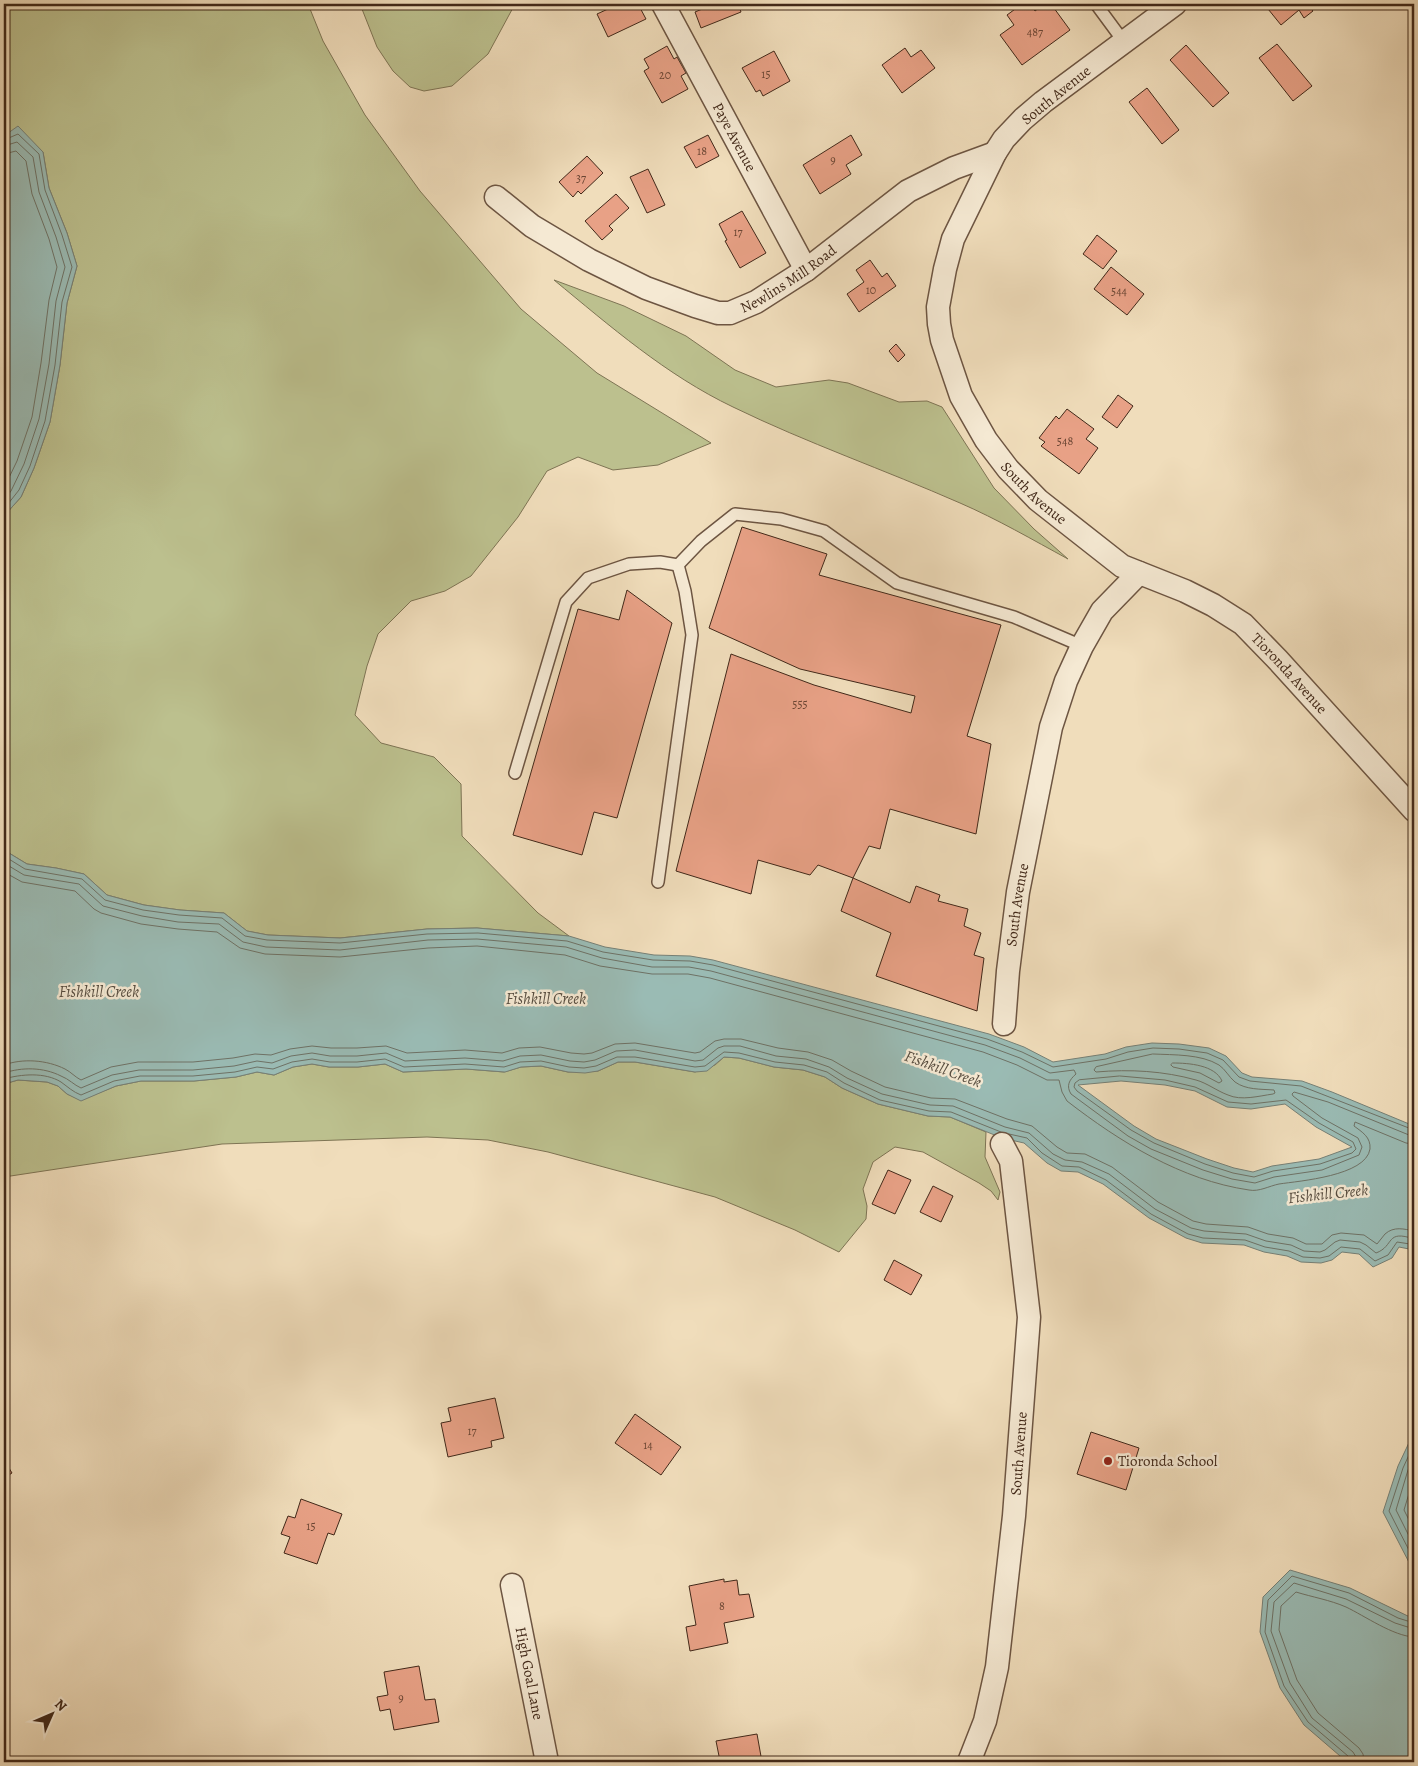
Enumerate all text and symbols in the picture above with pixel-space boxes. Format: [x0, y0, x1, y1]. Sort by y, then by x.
house number: 487 [1027, 24, 1044, 40]
street label: South Avenue [1017, 61, 1095, 129]
house number: 15 [761, 66, 771, 82]
house number: 20 [659, 67, 671, 83]
street label: Paye Avenue [708, 99, 761, 175]
house number: 18 [697, 143, 707, 159]
house number: 9 [830, 152, 836, 168]
house number: 37 [576, 170, 587, 186]
house number: 17 [733, 224, 744, 240]
street label: Newlins Mill Road [737, 240, 841, 318]
house number: 10 [866, 282, 876, 298]
house number: 544 [1111, 283, 1128, 299]
house number: 548 [1057, 433, 1073, 449]
street label: South Avenue [996, 458, 1071, 529]
street label: Tioronda Avenue [1247, 628, 1332, 718]
house number: 555 [792, 696, 808, 712]
street label: South Avenue [1001, 861, 1034, 948]
water label: Fishkill Creek [59, 981, 139, 1003]
water label: Fishkill Creek [506, 988, 586, 1010]
water label: Fishkill Creek [901, 1045, 985, 1093]
water label: Fishkill Creek [1287, 1179, 1369, 1209]
street label: South Avenue [1006, 1411, 1032, 1496]
house number: 17 [467, 1423, 478, 1439]
house number: 14 [643, 1437, 653, 1453]
place label: Tioronda School [1118, 1451, 1218, 1471]
marker: Tioronda School [1102, 1455, 1114, 1467]
house number: 15 [306, 1518, 316, 1534]
house number: 8 [719, 1598, 725, 1614]
street label: High Goal Lane [510, 1625, 548, 1722]
north arrow [28, 1688, 78, 1738]
house number: 9 [398, 1690, 404, 1706]
text: N [51, 1695, 71, 1715]

